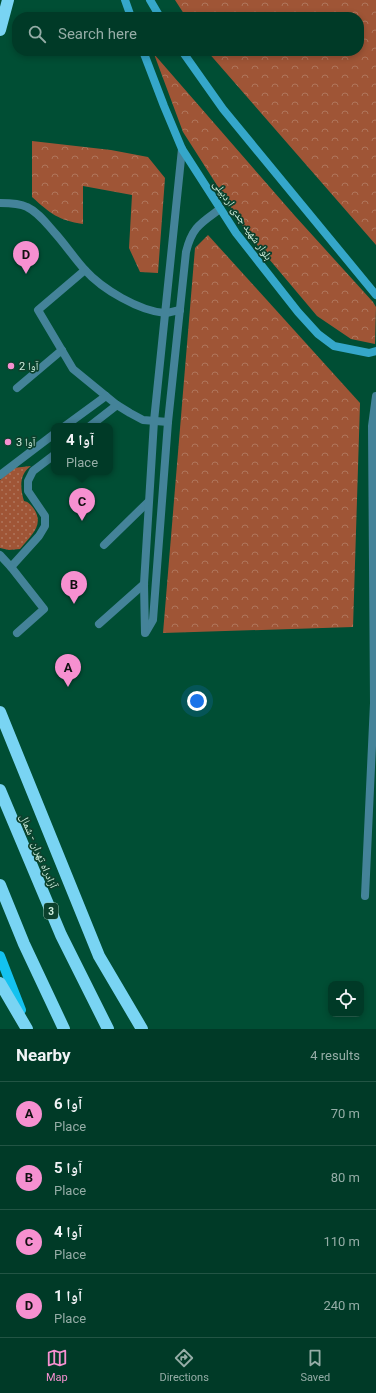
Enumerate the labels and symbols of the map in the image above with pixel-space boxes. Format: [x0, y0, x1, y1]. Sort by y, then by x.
street label: بلوار شهید جدی اردبیلی [210, 178, 275, 263]
pin: D [13, 241, 39, 274]
place label: آوا 2 [19, 360, 39, 373]
marker: آوا 2 [6, 361, 16, 371]
place label: آوا 3 [16, 436, 36, 449]
marker: آوا 3 [3, 437, 13, 447]
pin: C [69, 488, 95, 521]
pin: B [61, 571, 87, 604]
pin: A [55, 654, 81, 687]
your location [187, 691, 207, 711]
street label: آزادراه تهران - شمال [17, 812, 60, 890]
road number: 3 [44, 903, 58, 919]

